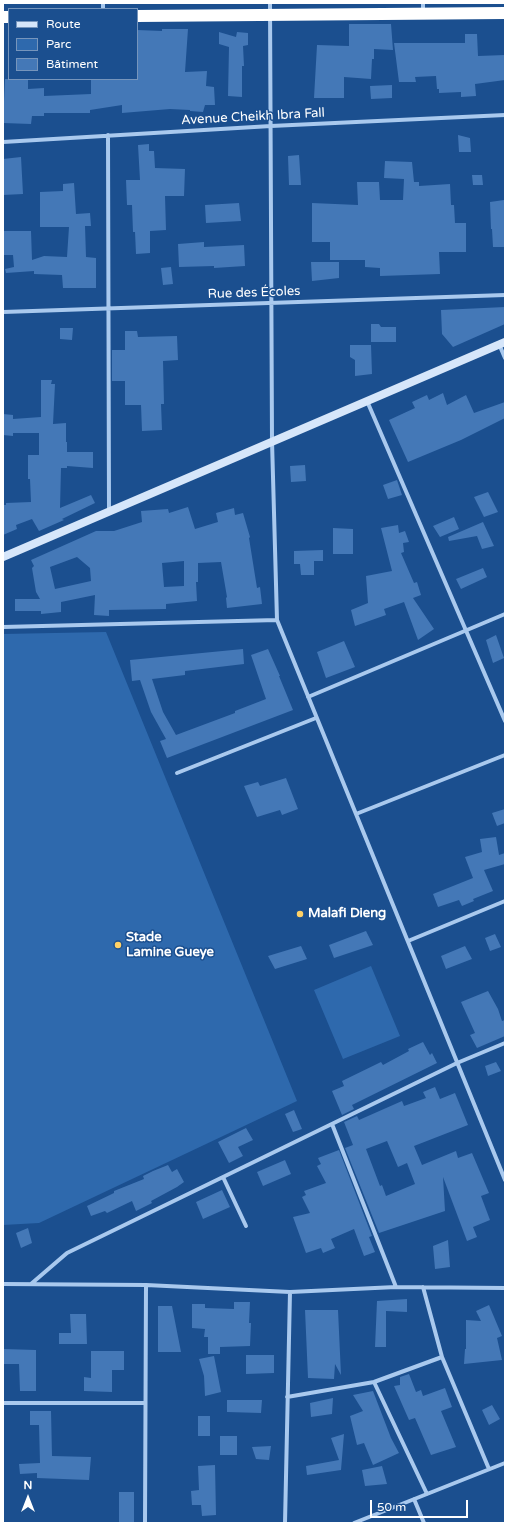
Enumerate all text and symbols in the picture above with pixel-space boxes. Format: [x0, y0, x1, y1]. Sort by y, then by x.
legend [8, 8, 138, 80]
text: Route [46, 17, 80, 31]
text: Parc [46, 37, 71, 51]
text: Bâtiment [46, 57, 98, 71]
street label: Avenue Cheikh Ibra Fall [181, 105, 325, 129]
street label: Rue des Écoles [207, 284, 301, 302]
place label: Malafi Dieng [308, 906, 386, 922]
marker: Malafi Dieng [295, 909, 305, 919]
place label: Stade Lamine Gueye [126, 930, 214, 961]
marker: Stade Lamine Gueye [113, 940, 123, 950]
north arrow [8, 1478, 48, 1518]
text: N [24, 1479, 32, 1492]
scale bar [372, 1492, 470, 1518]
text: 50 m [377, 1500, 406, 1514]

